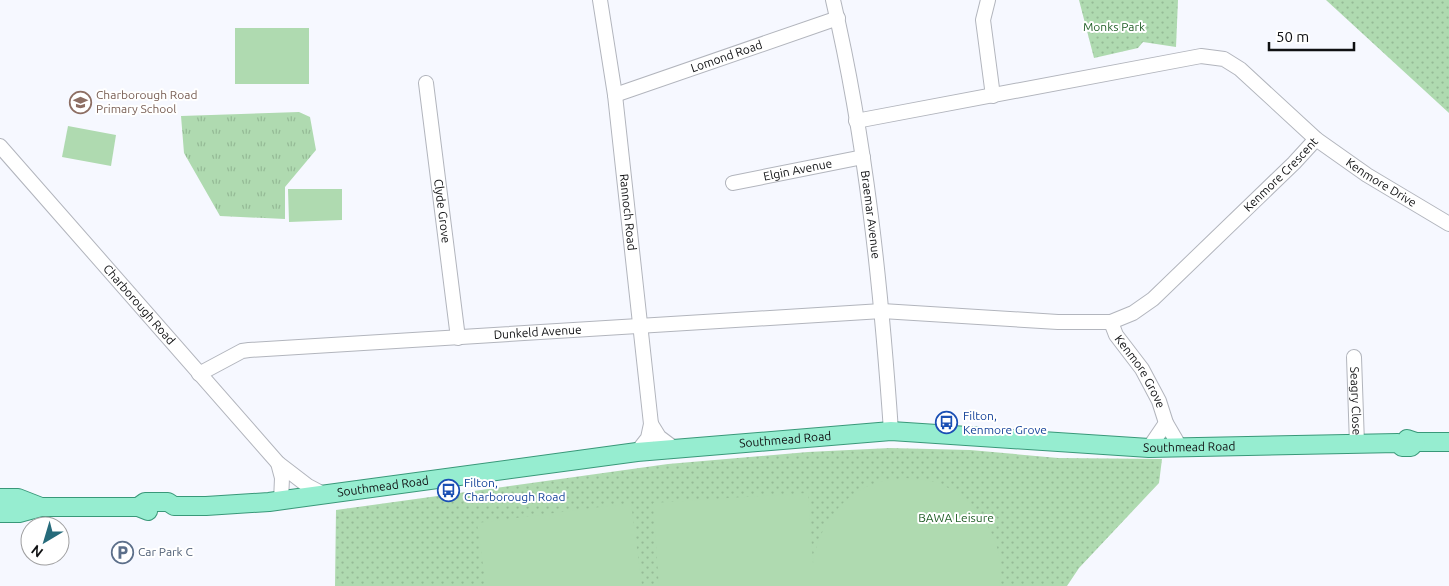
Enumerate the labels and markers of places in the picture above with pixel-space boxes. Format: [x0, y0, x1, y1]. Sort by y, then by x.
place label: Charborough Road Primary School [96, 88, 198, 115]
school or university icon: Charborough Road Primary School [68, 90, 92, 114]
place label: Filton, Kenmore Grove [963, 409, 1047, 436]
bus stop icon: Filton, Kenmore Grove [935, 411, 959, 435]
place label: Filton, Charborough Road [464, 476, 566, 503]
bus stop icon: Filton, Charborough Road [436, 478, 460, 502]
parking icon: Car Park C [110, 540, 134, 564]
place label: Car Park C [138, 545, 193, 558]

